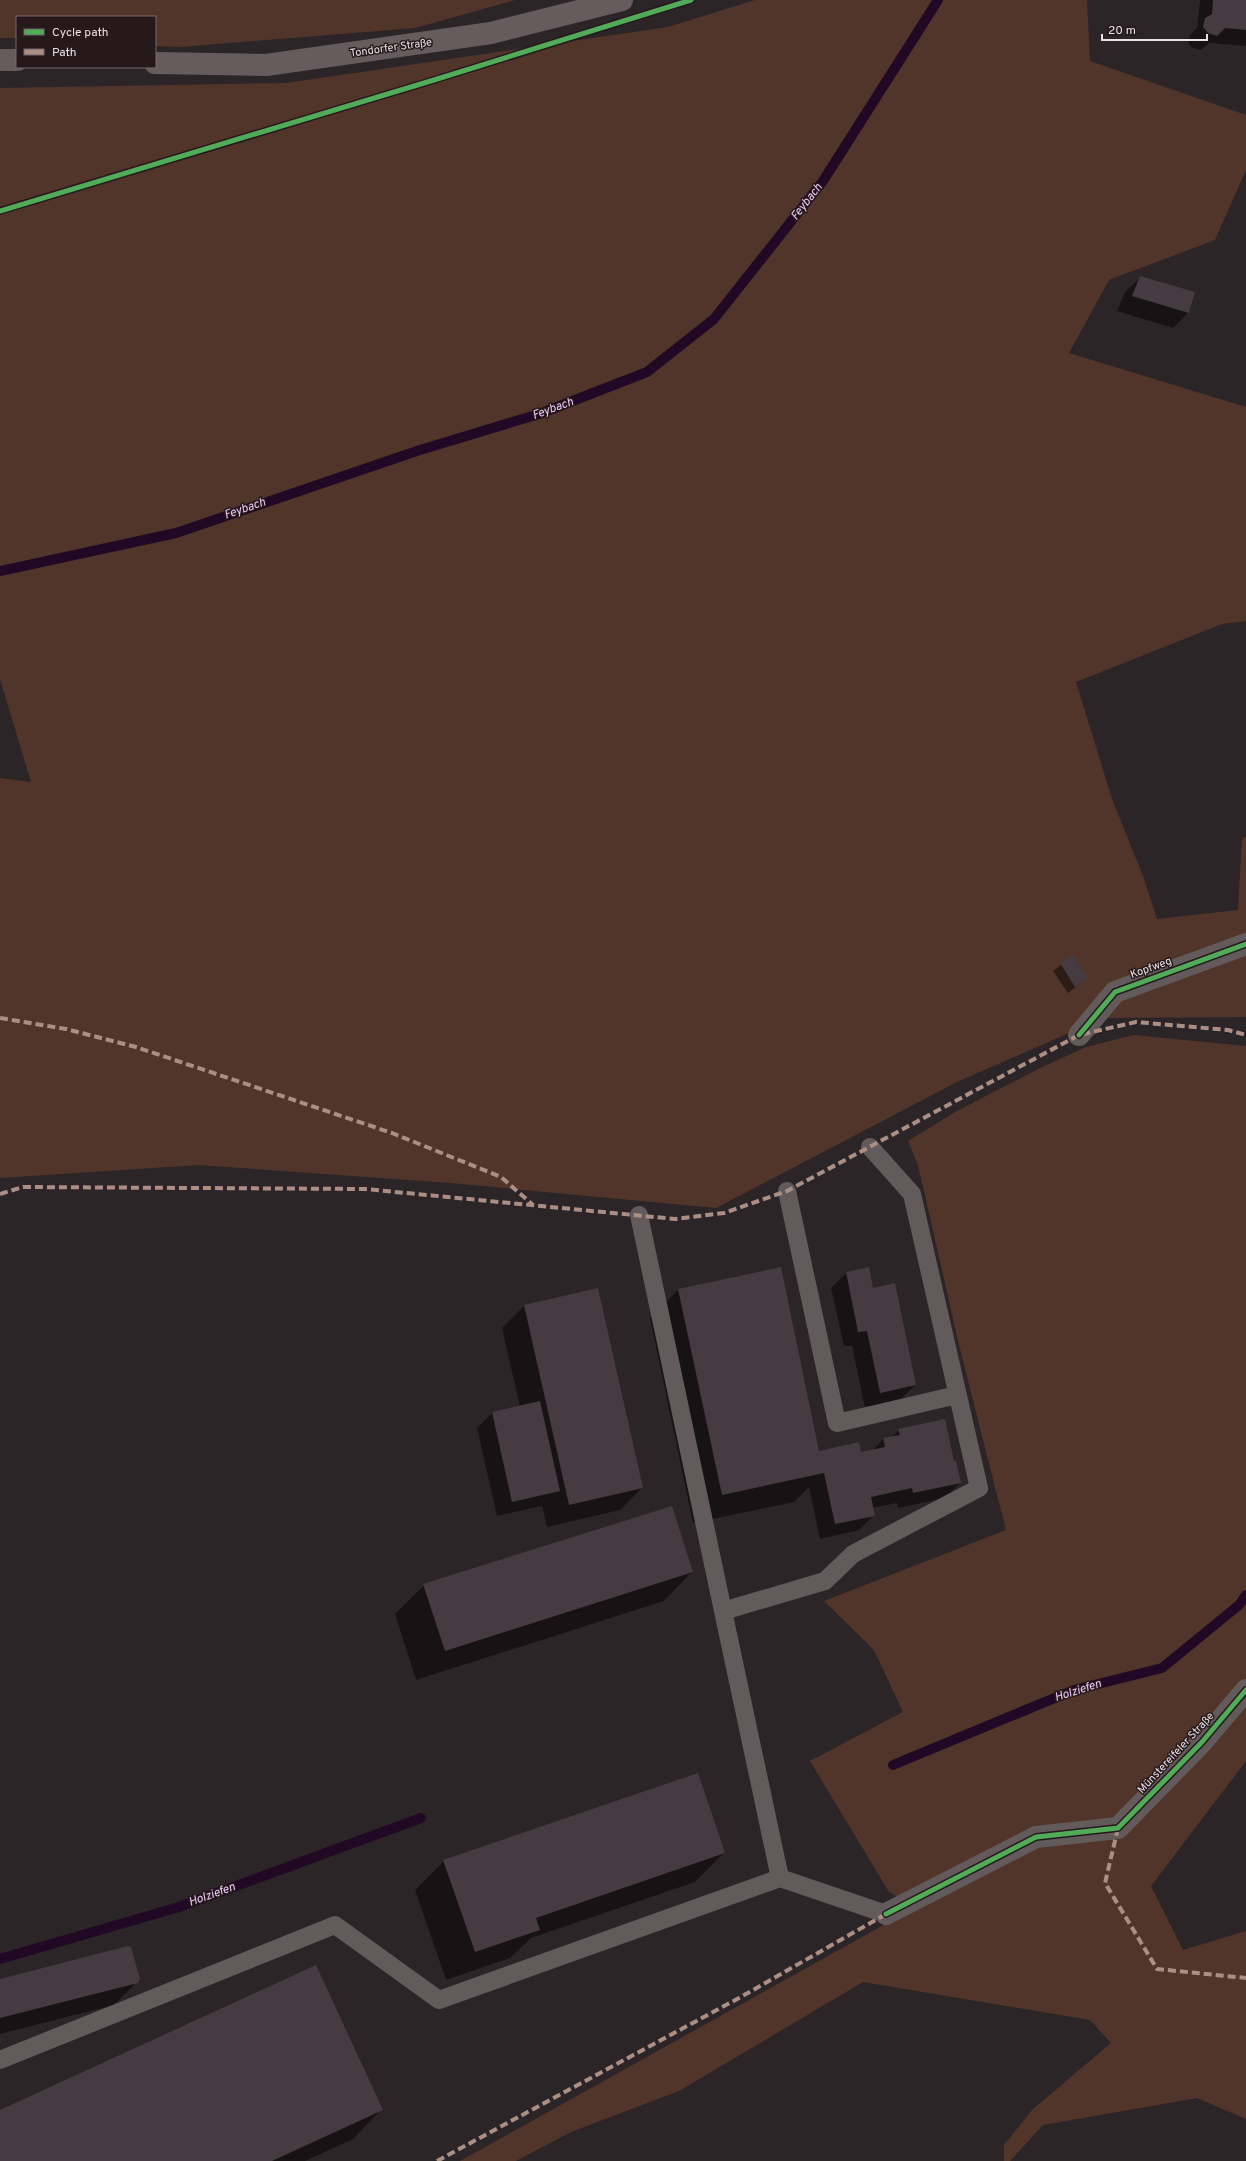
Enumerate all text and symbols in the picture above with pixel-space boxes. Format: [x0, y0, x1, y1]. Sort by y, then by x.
legend [16, 16, 156, 68]
scale bar [1102, 16, 1207, 42]
text: 20 m [1108, 23, 1136, 39]
text: Cycle path [52, 25, 109, 41]
street label: Tondorfer Straße [349, 35, 433, 61]
text: Path [52, 45, 77, 61]
water label: Feybach [788, 180, 827, 224]
water label: Feybach [530, 394, 576, 424]
water label: Feybach [222, 494, 268, 524]
street label: Kopfweg [1128, 954, 1174, 982]
water label: Holziefen [1052, 1676, 1104, 1706]
street label: Münstereifeler Straße [1135, 1709, 1217, 1797]
water label: Holziefen [186, 1879, 238, 1911]

